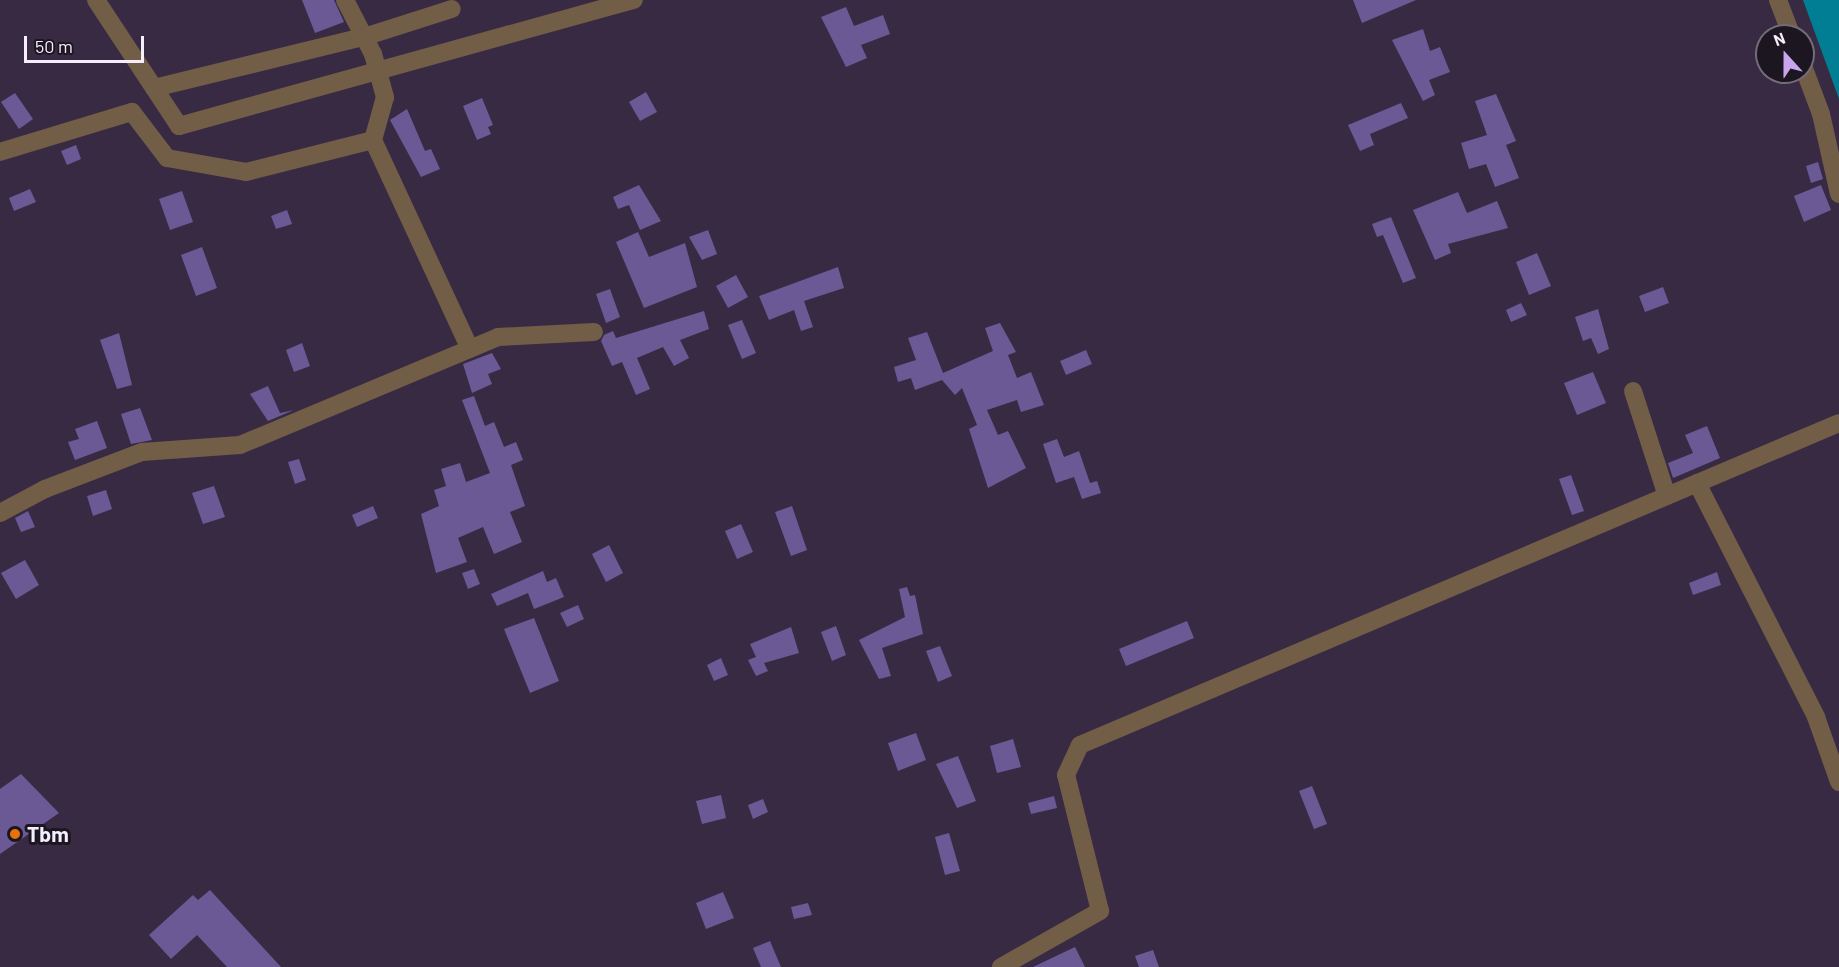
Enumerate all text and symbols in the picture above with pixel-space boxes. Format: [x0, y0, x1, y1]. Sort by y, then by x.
scale bar [27, 24, 147, 62]
north arrow [1755, 24, 1815, 84]
text: N [1771, 28, 1787, 49]
text: 50 m [35, 35, 73, 57]
place label: Tbm [27, 821, 69, 847]
marker: Tbm [8, 827, 22, 841]

